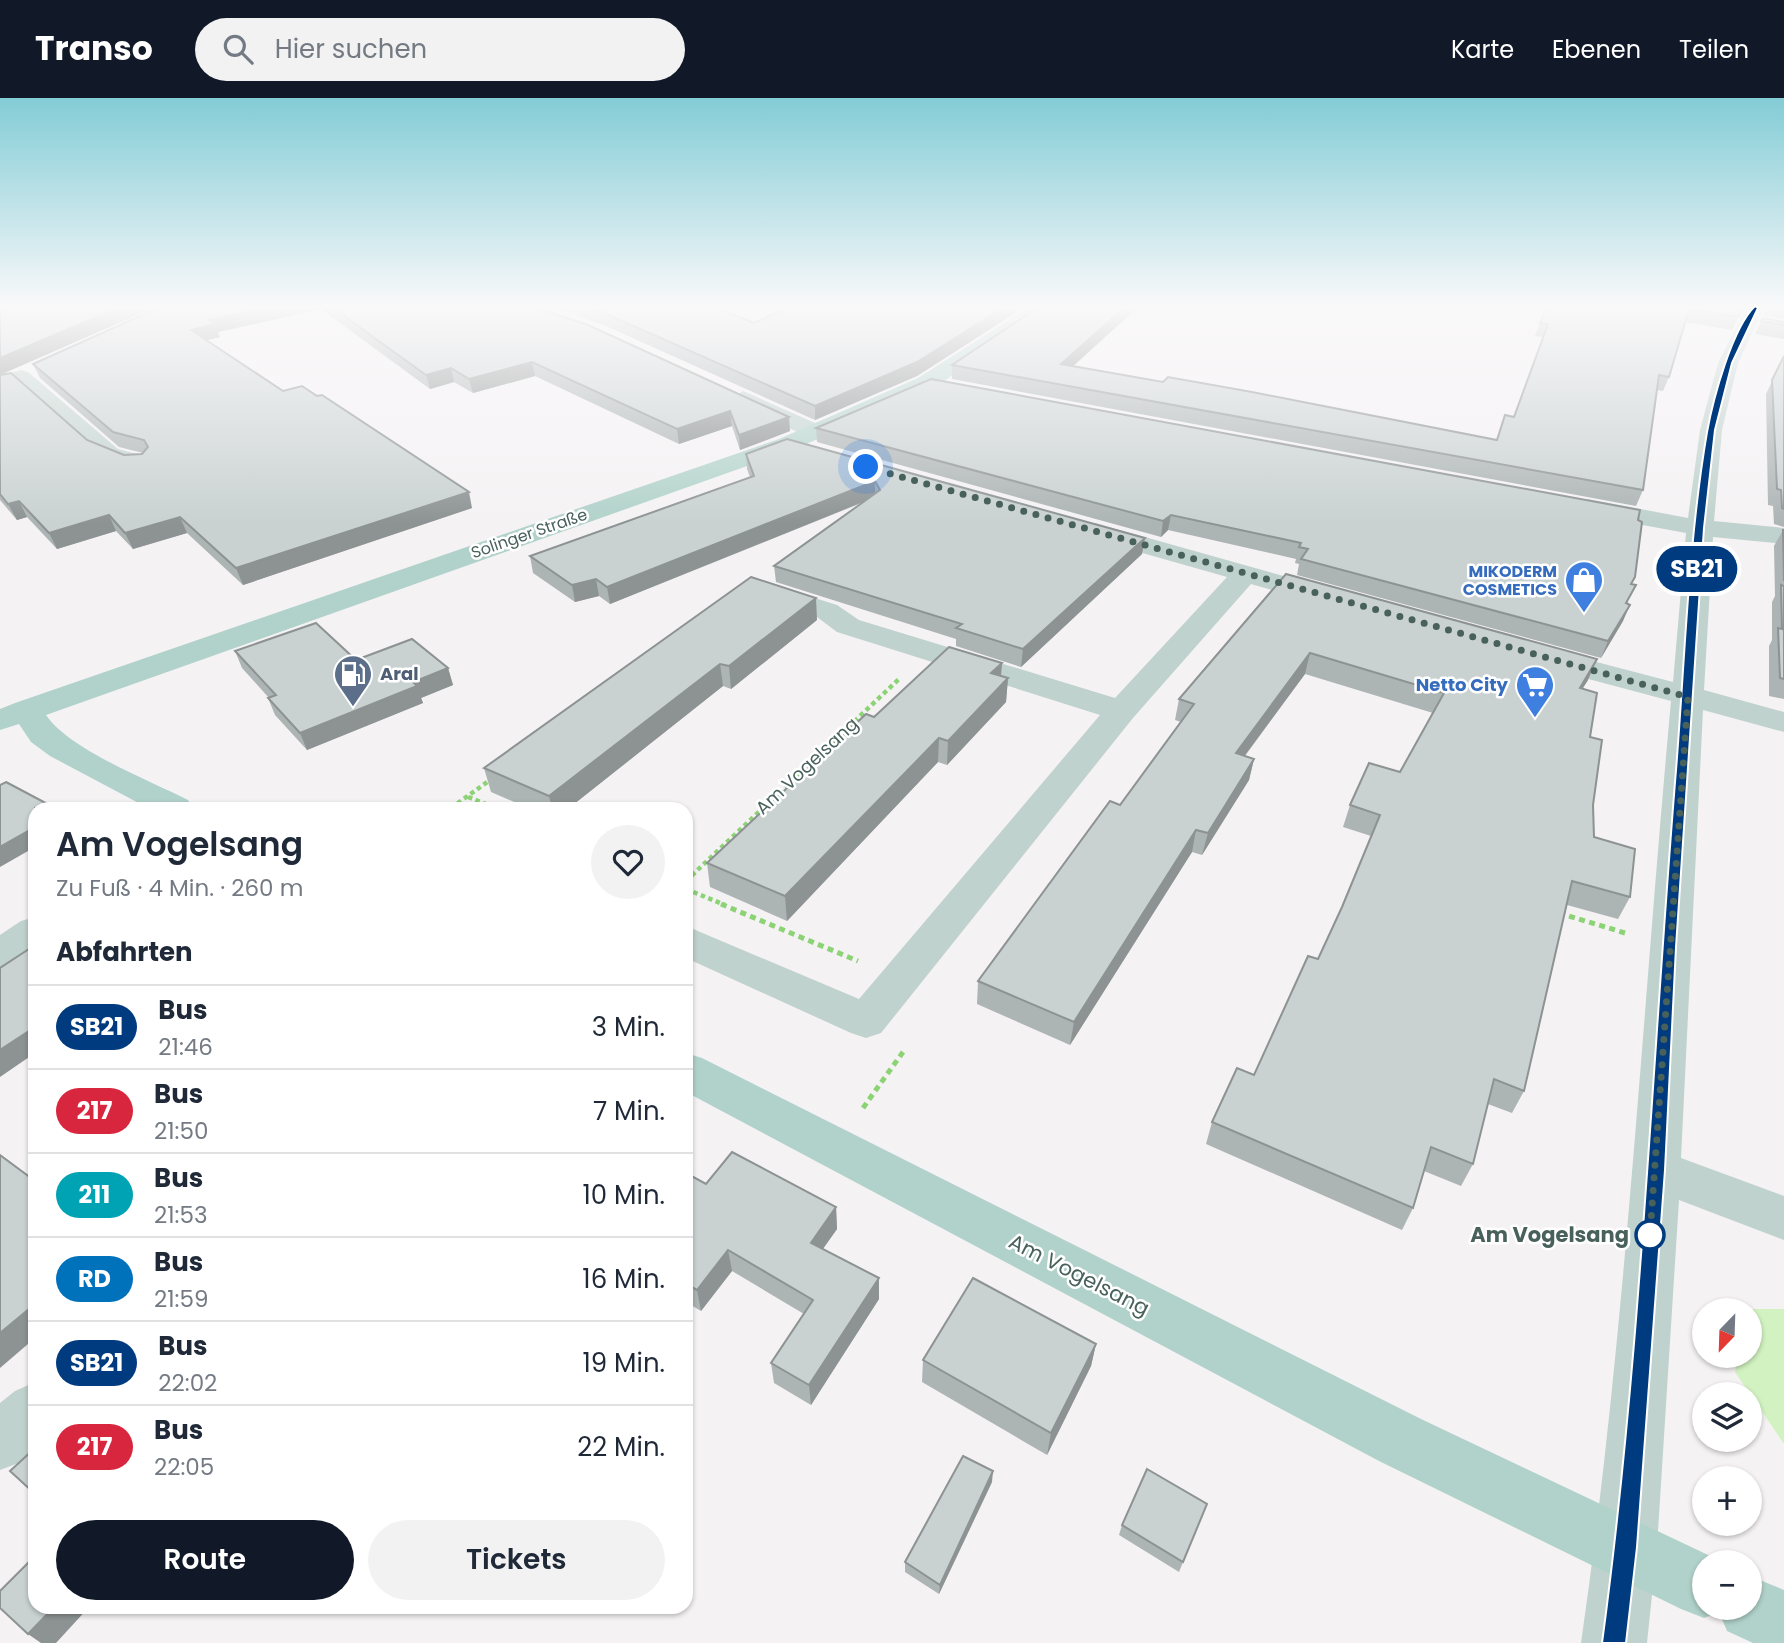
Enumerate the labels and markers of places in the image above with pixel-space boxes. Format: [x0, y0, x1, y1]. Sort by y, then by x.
shop icon: MIKODERM COSMETICS [1563, 559, 1605, 614]
place label: MIKODERM COSMETICS [1463, 560, 1557, 601]
fuel station icon: Aral [332, 653, 374, 708]
place label: Aral [380, 661, 419, 686]
supermarket icon: Netto City [1514, 664, 1556, 719]
place label: Netto City [1416, 672, 1509, 697]
place label: Am Vogelsang [1470, 1220, 1629, 1249]
marker: Am Vogelsang [1635, 1220, 1665, 1250]

